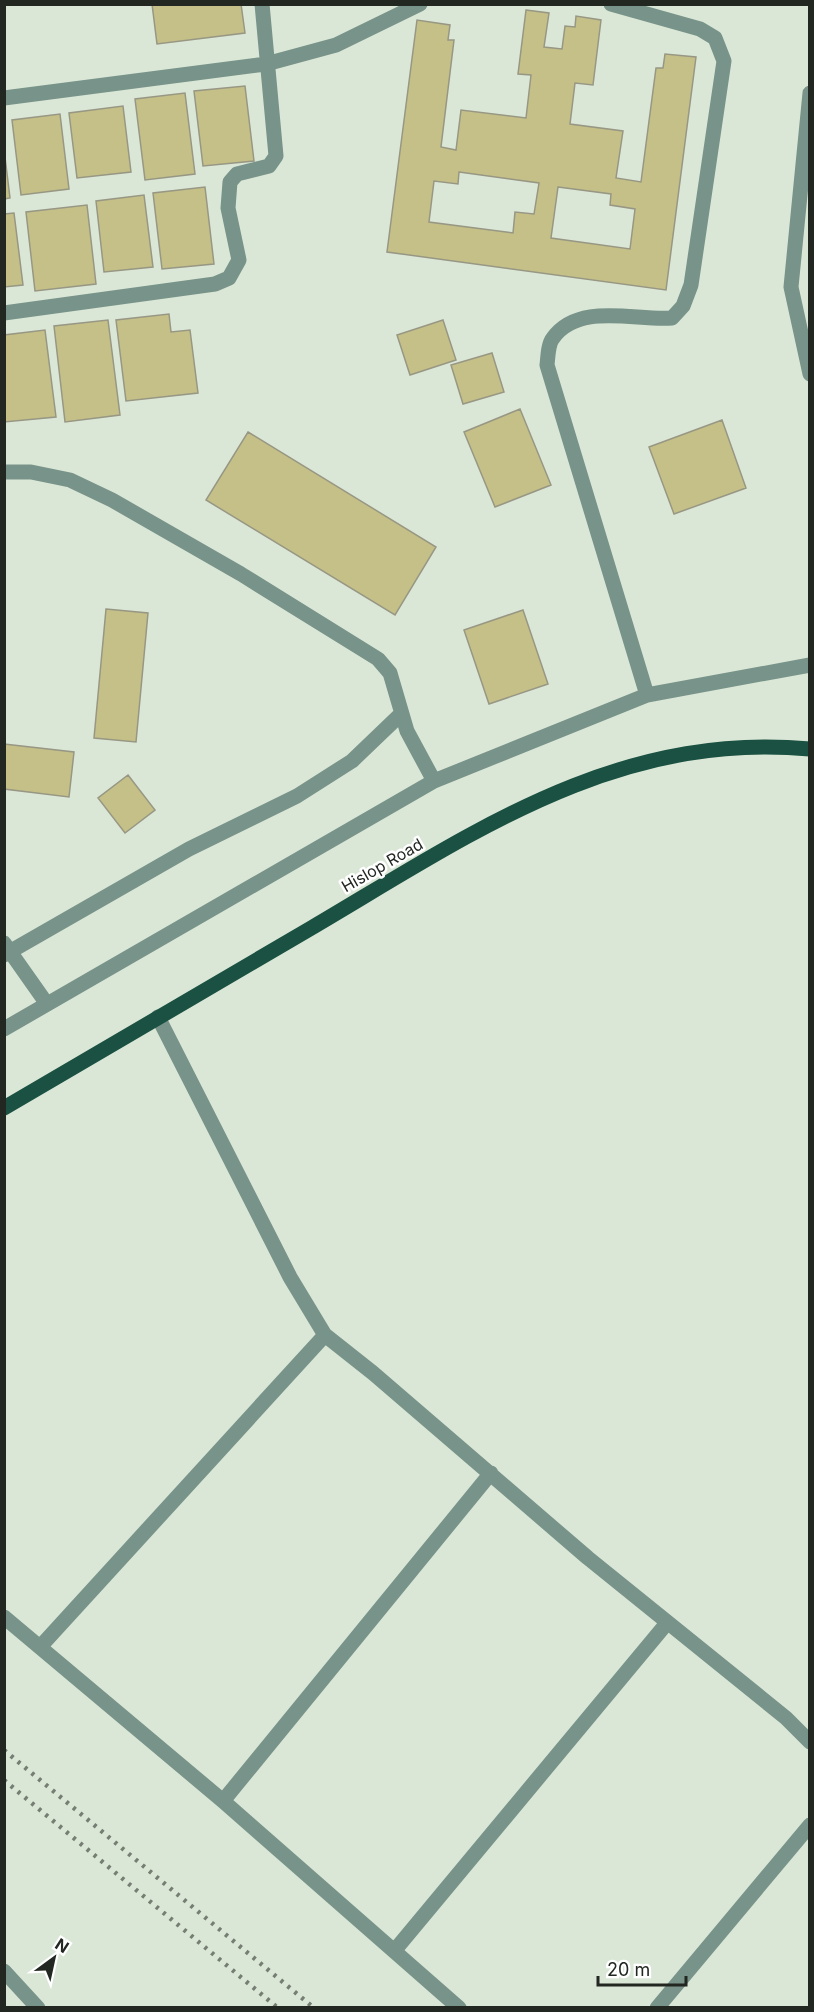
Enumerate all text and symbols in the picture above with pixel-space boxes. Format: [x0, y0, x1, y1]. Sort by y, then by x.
street label: Hislop Road [338, 834, 426, 896]
north arrow [24, 1928, 84, 1988]
text: N [52, 1934, 73, 1957]
scale bar [598, 1949, 686, 1987]
text: 20 m [607, 1959, 650, 1980]

